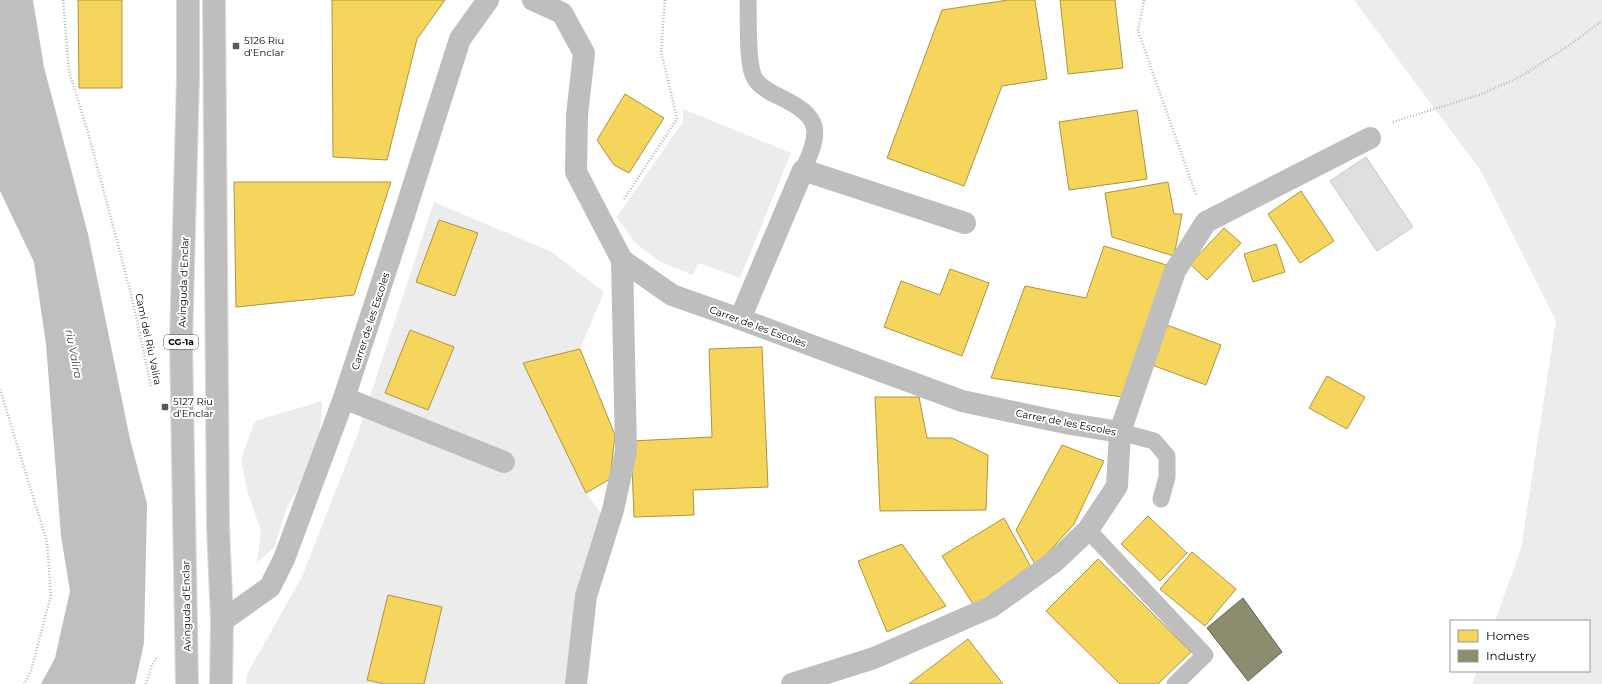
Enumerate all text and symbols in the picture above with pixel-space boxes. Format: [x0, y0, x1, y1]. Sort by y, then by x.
place label: 5126 Riu d'Enclar [244, 34, 284, 59]
marker: 5126 Riu d'Enclar [231, 41, 241, 51]
street label: Avinguda d'Enclar [175, 236, 192, 328]
street label: Carrer de les Escoles [349, 271, 392, 372]
street label: Camí del Riu Valira [132, 292, 165, 386]
street label: Carrer de les Escoles [708, 303, 808, 350]
water label: riu Valira [62, 328, 86, 380]
road number: CG-1a [164, 335, 198, 349]
place label: 5127 Riu d'Enclar [173, 395, 213, 420]
marker: 5127 Riu d'Enclar [160, 402, 170, 412]
street label: Carrer de les Escoles [1015, 406, 1117, 439]
street label: Avinguda d'Enclar [179, 560, 194, 652]
legend [1450, 620, 1590, 672]
text: Homes [1486, 628, 1529, 643]
text: Industry [1486, 648, 1536, 663]

